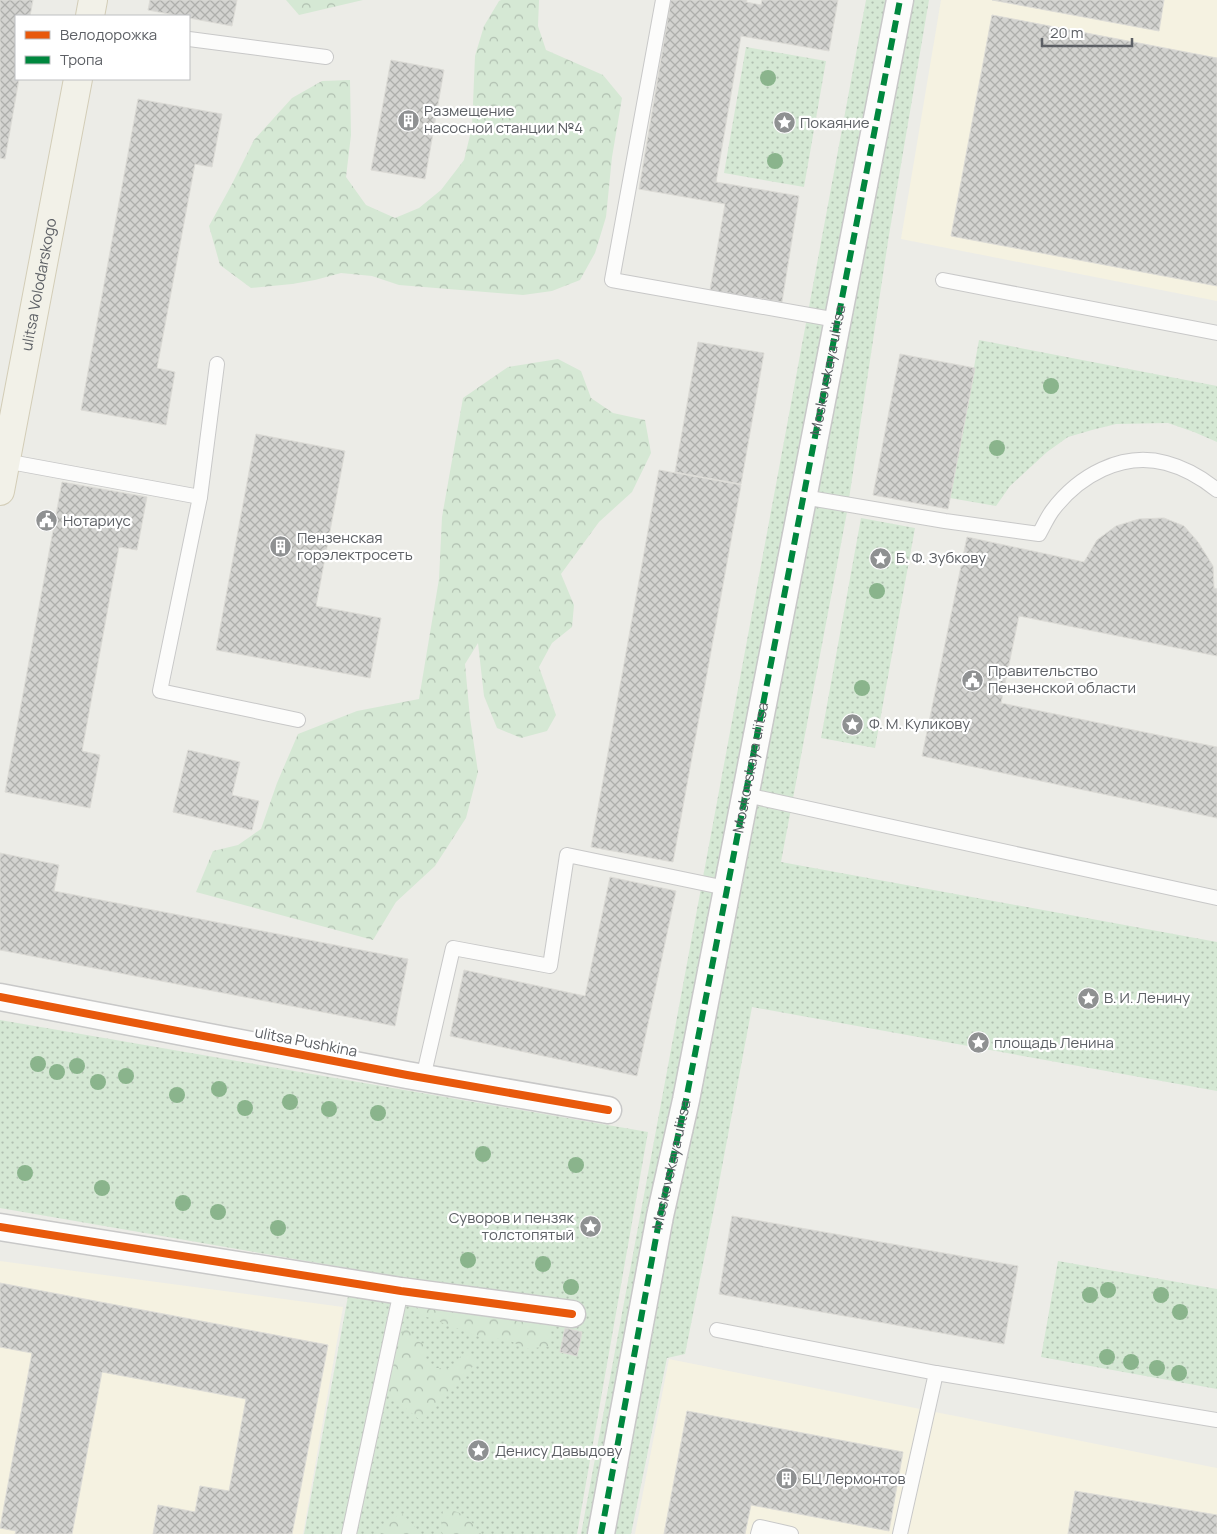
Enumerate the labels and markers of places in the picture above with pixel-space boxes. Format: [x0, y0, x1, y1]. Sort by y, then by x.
place label: Размещение насосной станции №4 [424, 100, 583, 138]
building icon: Размещение насосной станции №4 [396, 108, 420, 132]
place icon: Покаяние [772, 111, 796, 135]
place label: Покаяние [800, 112, 870, 133]
public building icon: Нотариус [35, 509, 59, 533]
place label: Нотариус [63, 510, 131, 531]
place label: Пензенская горэлектросеть [297, 527, 413, 565]
building icon: Пензенская горэлектросеть [269, 535, 293, 559]
place icon: Б. Ф. Зубкову [868, 546, 892, 570]
place label: Б. Ф. Зубкову [896, 547, 986, 568]
place label: Правительство Пензенской области [988, 660, 1136, 698]
public building icon: Правительство Пензенской области [960, 668, 984, 692]
place icon: Ф. М. Куликову [841, 712, 865, 736]
place label: Ф. М. Куликову [869, 713, 970, 734]
place icon: В. И. Ленину [1076, 986, 1100, 1010]
place label: В. И. Ленину [1104, 987, 1190, 1008]
place icon: площадь Ленина [966, 1031, 990, 1055]
place label: площадь Ленина [994, 1032, 1114, 1053]
place label: Суворов и пензяк толстопятый [449, 1207, 575, 1245]
place icon: Суворов и пензяк толстопятый [578, 1215, 602, 1239]
place icon: Денису Давыдову [467, 1439, 491, 1463]
place label: Денису Давыдову [495, 1440, 623, 1461]
building icon: БЦ Лермонтов [774, 1467, 798, 1491]
place label: БЦ Лермонтов [802, 1468, 905, 1489]

